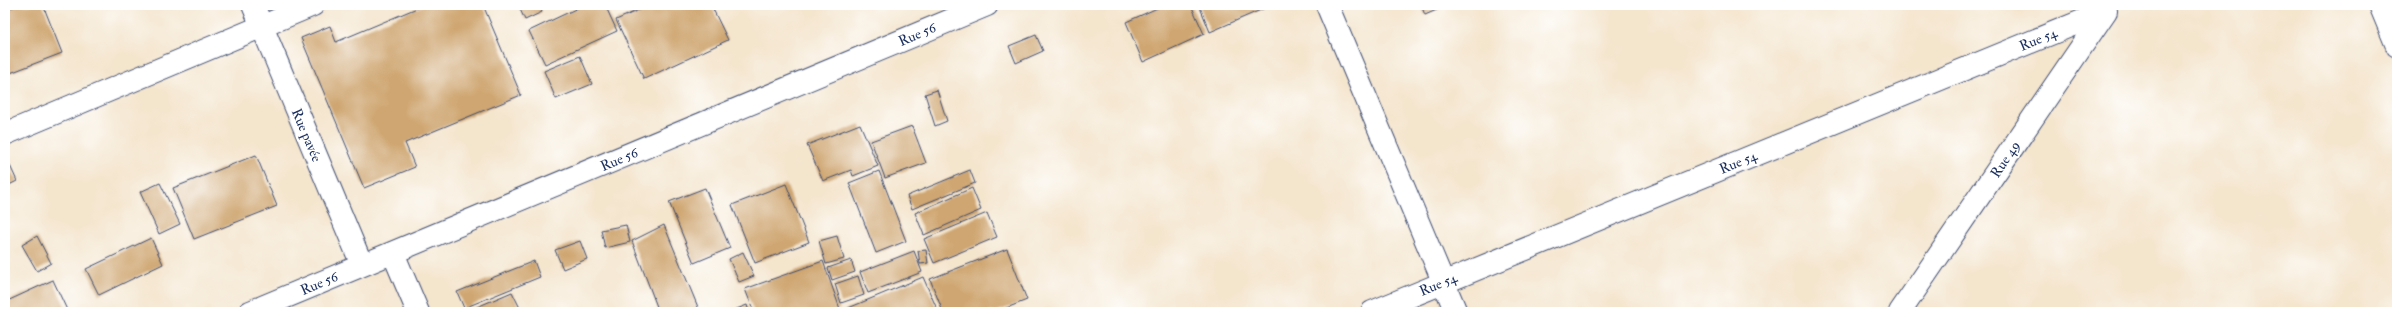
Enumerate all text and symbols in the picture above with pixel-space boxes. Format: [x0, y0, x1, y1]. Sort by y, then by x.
street label: Rue 56 [896, 19, 939, 50]
street label: Rue 54 [2017, 24, 2061, 55]
street label: Rue pavée [287, 106, 325, 165]
street label: Rue 49 [1987, 138, 2024, 181]
street label: Rue 56 [598, 144, 641, 175]
street label: Rue 54 [1717, 147, 1761, 178]
street label: Rue 56 [298, 268, 341, 299]
street label: Rue 54 [1417, 269, 1461, 300]

